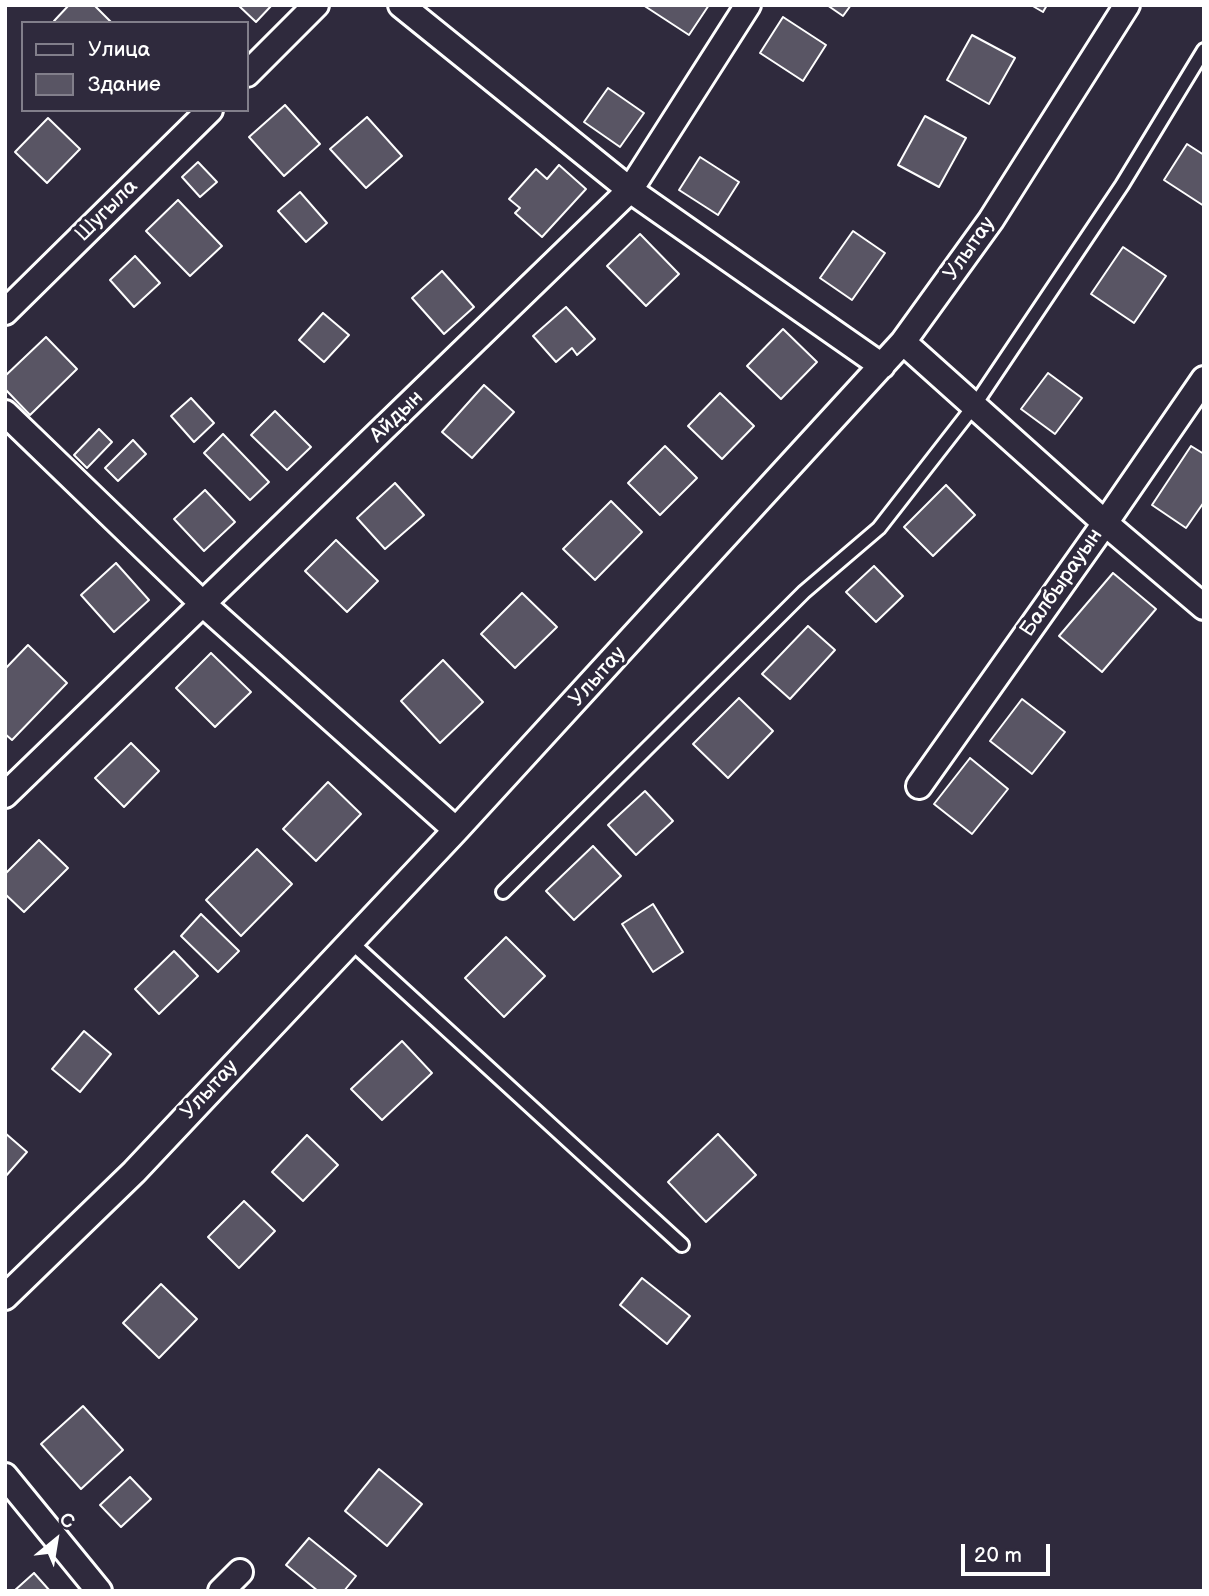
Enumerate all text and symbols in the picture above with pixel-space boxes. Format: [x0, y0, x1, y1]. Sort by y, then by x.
legend [21, 21, 248, 112]
text: Улица [88, 37, 150, 62]
text: Здание [88, 72, 161, 97]
street label: Шугыла [71, 175, 143, 247]
street label: Улытау [939, 212, 1001, 286]
street label: Айдын [365, 386, 429, 448]
street label: Балбырауын [1015, 524, 1109, 642]
street label: Улытау [564, 642, 632, 712]
street label: Улытау [176, 1055, 244, 1125]
north arrow [21, 1505, 91, 1575]
text: С [55, 1508, 78, 1535]
scale bar [964, 1530, 1053, 1574]
text: 20 m [974, 1543, 1022, 1568]

